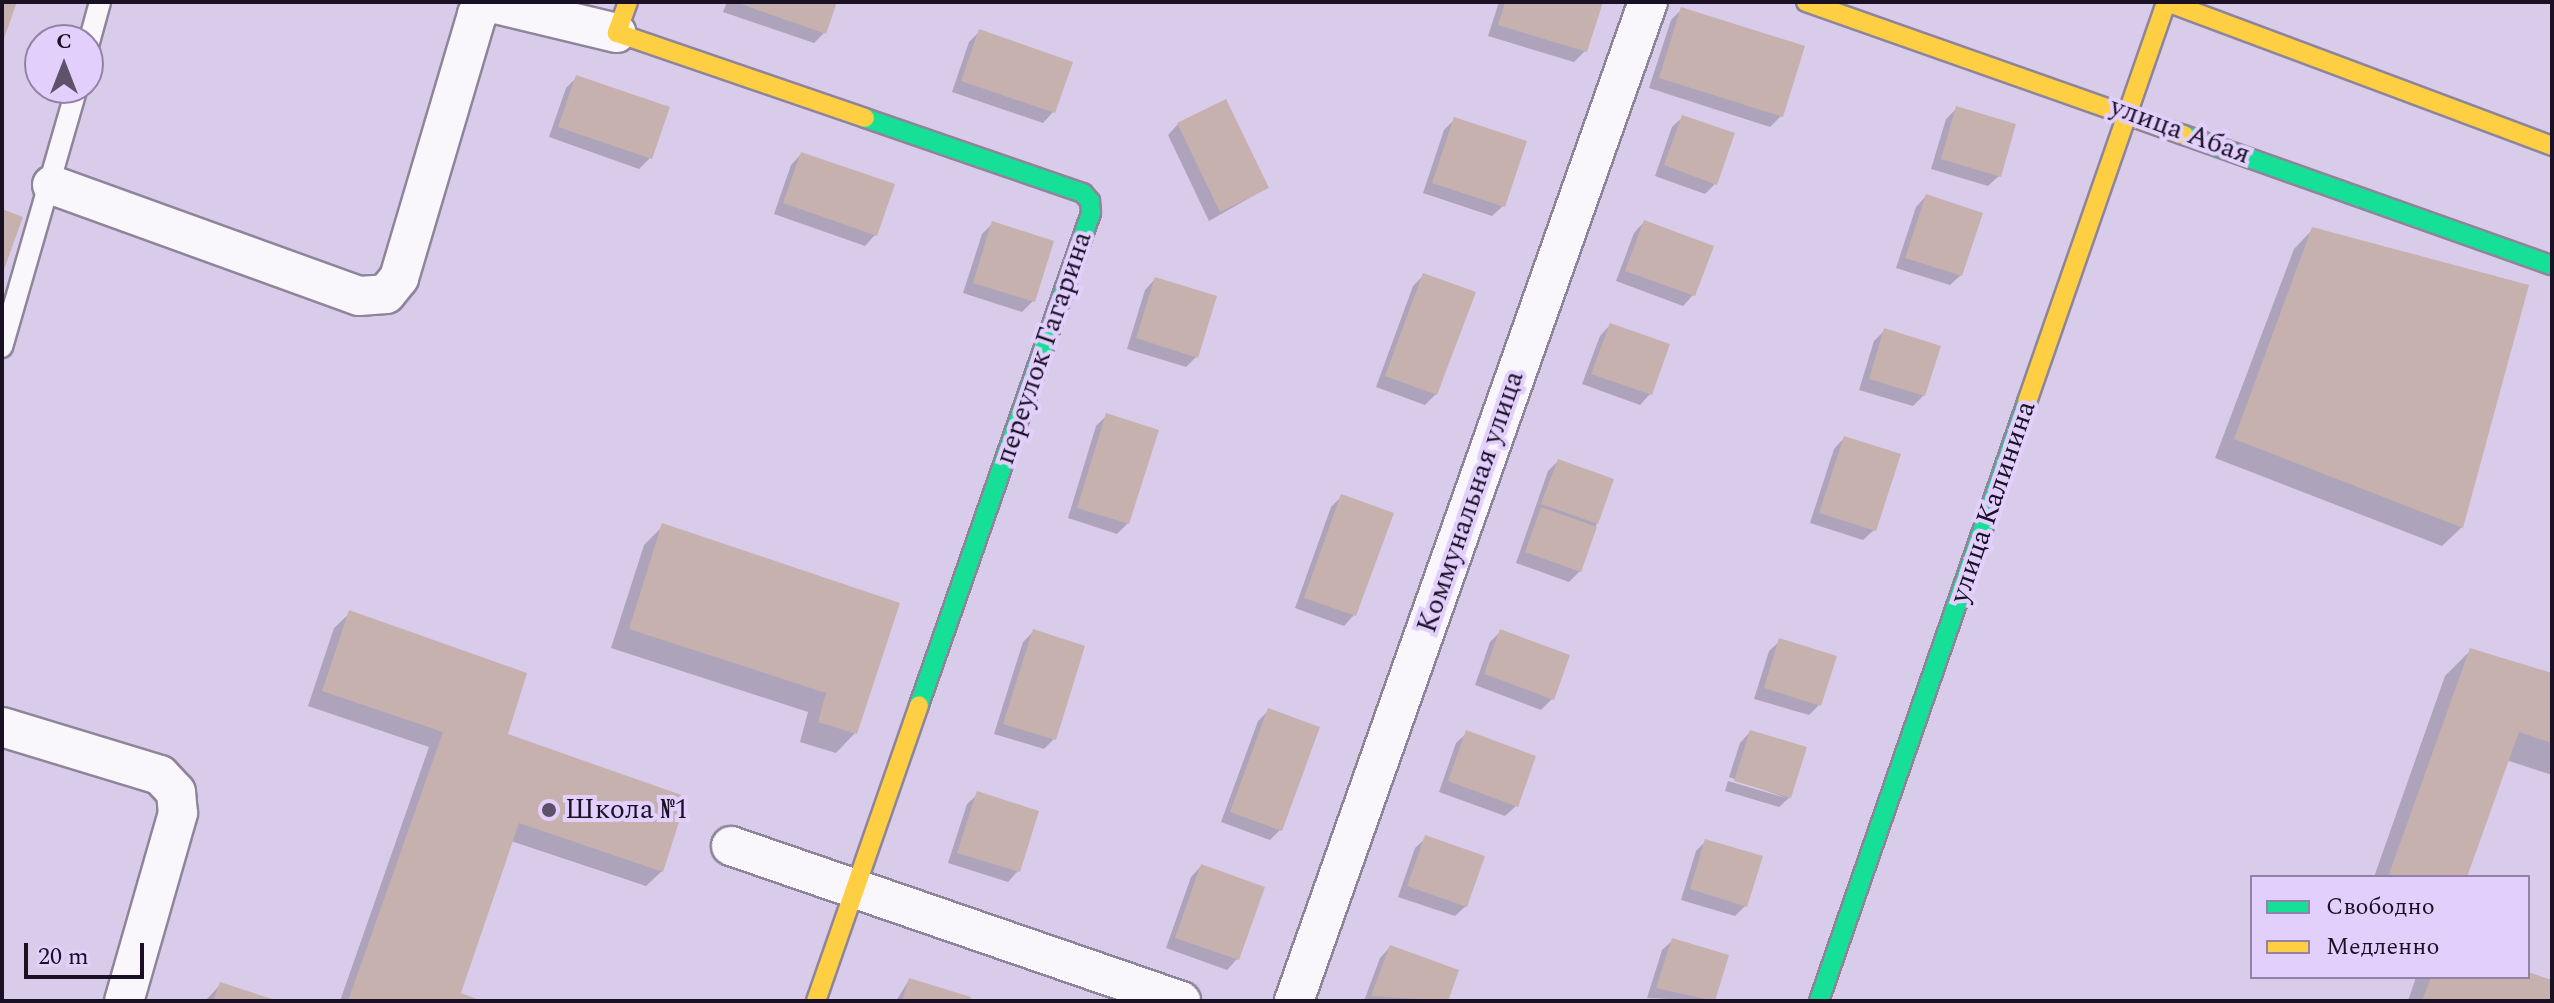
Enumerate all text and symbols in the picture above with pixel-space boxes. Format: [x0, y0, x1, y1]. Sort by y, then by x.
north arrow [24, 24, 104, 104]
text: С [56, 25, 72, 58]
street label: улица Абая [2105, 90, 2255, 172]
street label: переулок Гагарина [988, 227, 1100, 469]
street label: Коммунальная улица [1410, 367, 1532, 637]
street label: улица Калинина [1943, 397, 2043, 607]
place label: Школа №1 [565, 793, 689, 827]
marker: Школа №1 [540, 801, 558, 819]
legend [2250, 875, 2530, 979]
text: Свободно [2326, 889, 2435, 925]
scale bar [28, 927, 148, 977]
text: Медленно [2326, 929, 2439, 965]
text: 20 m [38, 939, 89, 975]

